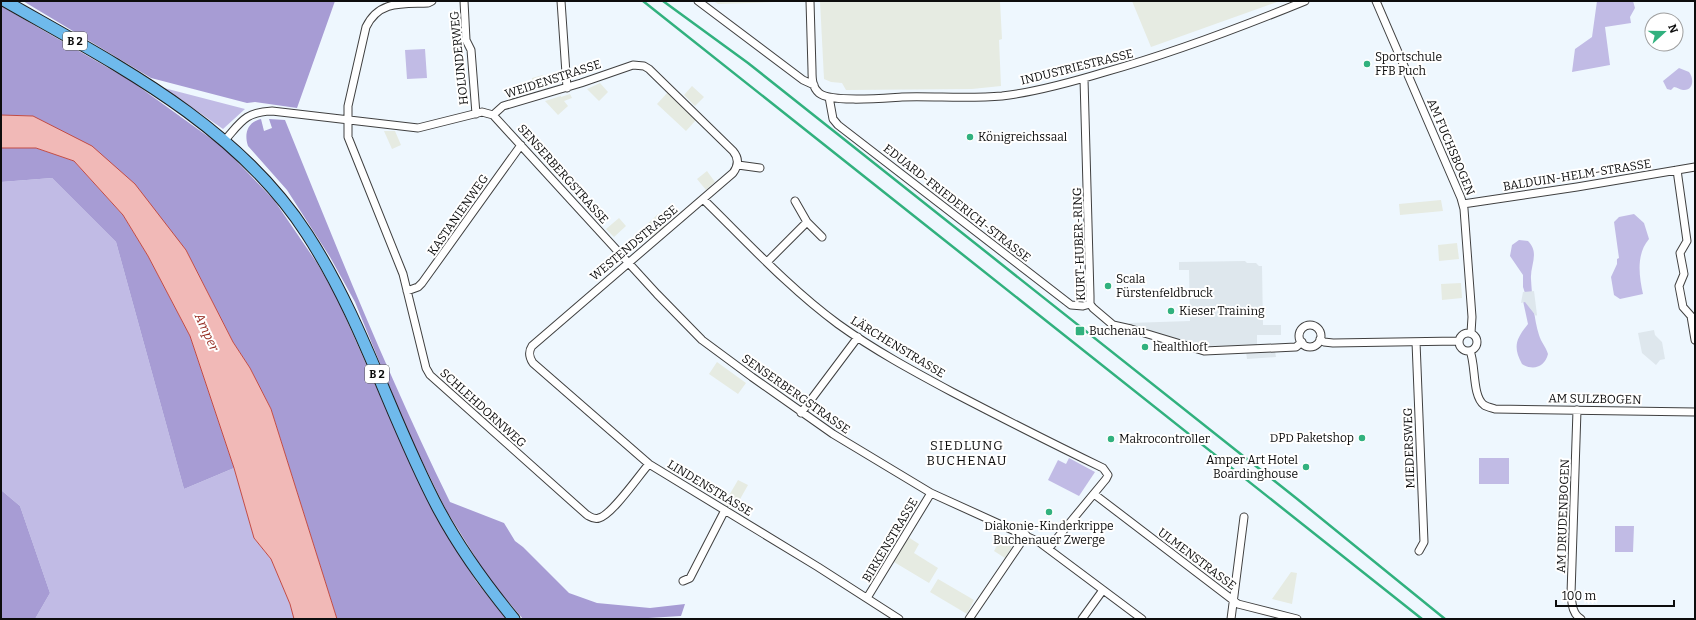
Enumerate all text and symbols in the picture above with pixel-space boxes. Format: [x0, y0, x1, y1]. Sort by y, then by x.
street label: HOLUNDERWEG [447, 10, 471, 106]
north arrow [1644, 12, 1684, 52]
text: N [1665, 22, 1681, 35]
road number: B 2 [63, 32, 87, 50]
street label: INDUSTRIESTRASSE [1019, 46, 1135, 88]
place label: Sportschule FFB Puch [1375, 50, 1442, 78]
street label: WEIDENSTRASSE [503, 57, 603, 101]
marker: Sportschule FFB Puch [1362, 59, 1372, 69]
street label: AM FUCHSBOGEN [1424, 97, 1478, 198]
street label: SENSERBERGSTRASSE [515, 121, 611, 227]
place label: Königreichssaal [978, 130, 1068, 144]
marker: Königreichssaal [965, 132, 975, 142]
street label: EDUARD-FRIEDERICH-STRASSE [881, 141, 1033, 265]
street label: BALDUIN-HELM-STRASSE [1502, 156, 1652, 194]
street label: KASTANIENWEG [425, 172, 491, 258]
street label: KURT-HUBER-RING [1070, 187, 1088, 301]
street label: WESTENDSTRASSE [588, 202, 680, 284]
place label: Scala Fürstenfeldbruck [1116, 272, 1213, 300]
marker: Scala Fürstenfeldbruck [1103, 281, 1113, 291]
place label: Kieser Training [1179, 304, 1265, 318]
marker: Kieser Training [1166, 306, 1176, 316]
water label: Amper [191, 310, 223, 354]
street label: LÄRCHENSTRASSE [848, 312, 948, 381]
place label: Buchenau [1089, 324, 1146, 338]
marker: Buchenau [1074, 325, 1086, 337]
place label: healthloft [1153, 340, 1208, 354]
marker: healthloft [1140, 342, 1150, 352]
street label: SENSERBERGSTRASSE [739, 351, 853, 437]
road number: B 2 [365, 365, 389, 383]
street label: SCHLEHDORNWEG [437, 366, 529, 450]
street label: AM SULZBOGEN [1548, 391, 1642, 407]
street label: MIEDERSWEG [1401, 407, 1417, 489]
place label: DPD Paketshop [1270, 431, 1354, 445]
place label: Makrocontroller [1119, 432, 1211, 446]
marker: DPD Paketshop [1357, 433, 1367, 443]
marker: Makrocontroller [1106, 434, 1116, 444]
district label: SIEDLUNG BUCHENAU [926, 438, 1008, 468]
place label: Amper Art Hotel Boardinghouse [1206, 453, 1299, 481]
street label: LINDENSTRASSE [665, 457, 755, 519]
street label: AM DRUDENBOGEN [1554, 458, 1572, 573]
marker: Amper Art Hotel Boardinghouse [1301, 462, 1311, 472]
street label: BIRKENSTRASSE [859, 495, 921, 585]
marker: Diakonie-Kinderkrippe Buchenauer Zwerge [1044, 507, 1054, 517]
place label: Diakonie-Kinderkrippe Buchenauer Zwerge [984, 519, 1114, 547]
street label: ULMENSTRASSE [1155, 525, 1239, 593]
scale bar [1556, 582, 1674, 608]
text: 100 m [1562, 589, 1597, 603]

